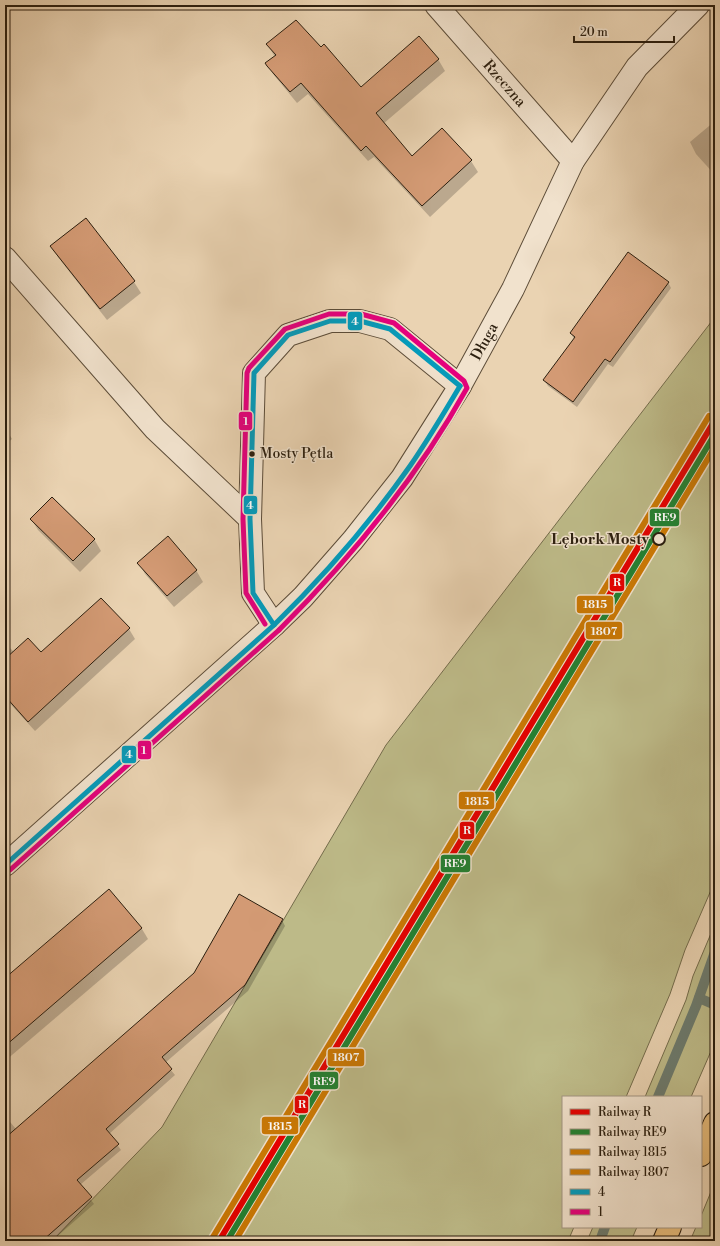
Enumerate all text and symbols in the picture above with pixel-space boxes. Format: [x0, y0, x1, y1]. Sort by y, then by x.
scale bar [574, 18, 674, 44]
text: 20 m [580, 25, 608, 40]
street label: Rzeczna [479, 56, 531, 111]
line badge: 4 [347, 311, 363, 331]
text: 4 [351, 315, 359, 329]
street label: Długa [466, 319, 502, 364]
line badge: 1 [238, 411, 253, 431]
text: 1 [243, 415, 249, 429]
place label: Mosty Pętla [260, 445, 334, 463]
marker: Mosty Pętla [247, 449, 257, 459]
line badge: 4 [243, 495, 258, 515]
text: 4 [246, 499, 254, 513]
line badge: RE9 [649, 508, 680, 527]
text: RE9 [654, 511, 676, 525]
place label: Lębork Mosty [551, 530, 649, 549]
marker: Lębork Mosty [652, 532, 666, 546]
line badge: R [609, 573, 625, 592]
text: R [613, 576, 622, 590]
line badge: 1815 [576, 595, 614, 614]
text: 1815 [583, 598, 607, 612]
line badge: 1807 [585, 621, 623, 640]
text: 1807 [591, 625, 618, 639]
line badge: 1 [137, 740, 152, 760]
text: 1 [141, 744, 147, 758]
line badge: 4 [121, 745, 137, 764]
text: 4 [125, 748, 133, 762]
line badge: 1815 [458, 791, 495, 810]
text: 1815 [465, 795, 489, 809]
line badge: R [459, 821, 475, 840]
text: R [463, 824, 472, 838]
line badge: RE9 [440, 854, 471, 873]
text: RE9 [444, 857, 466, 871]
line badge: 1807 [327, 1048, 365, 1067]
text: 1807 [333, 1051, 360, 1065]
line badge: RE9 [309, 1071, 339, 1090]
text: RE9 [313, 1075, 335, 1089]
line badge: R [294, 1095, 309, 1114]
legend [562, 1096, 702, 1228]
text: R [298, 1098, 307, 1112]
text: Railway R [598, 1105, 652, 1120]
line badge: 1815 [261, 1116, 299, 1135]
text: 1815 [268, 1120, 292, 1134]
text: Railway RE9 [598, 1125, 667, 1140]
text: Railway 1815 [598, 1145, 667, 1160]
text: Railway 1807 [598, 1165, 669, 1180]
text: 4 [598, 1185, 605, 1200]
text: 1 [598, 1205, 604, 1220]

